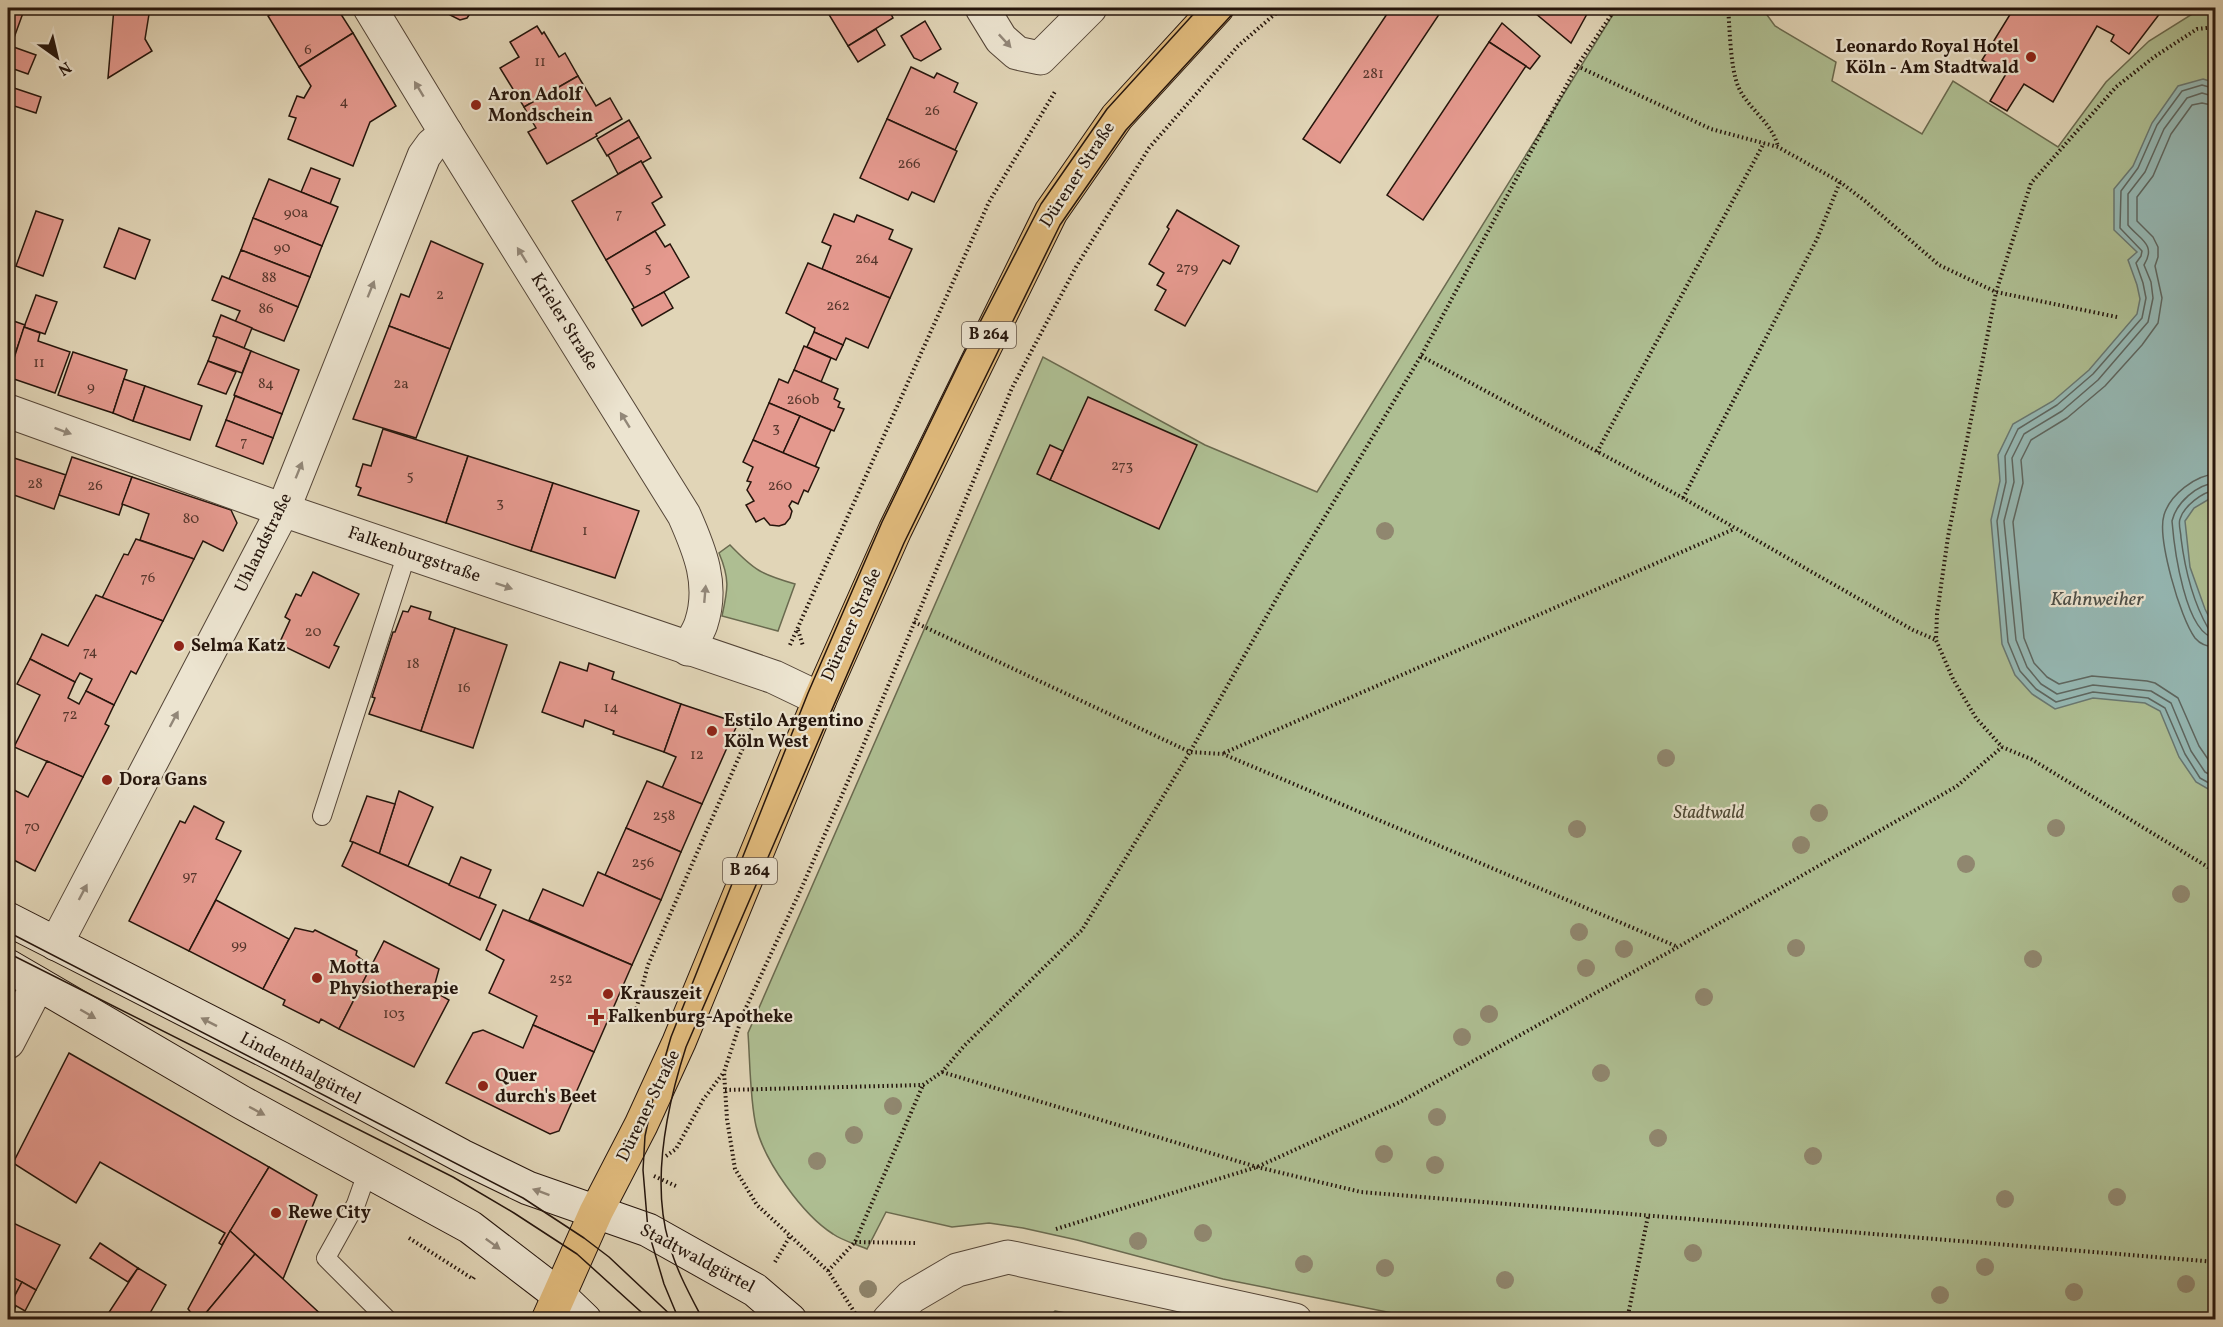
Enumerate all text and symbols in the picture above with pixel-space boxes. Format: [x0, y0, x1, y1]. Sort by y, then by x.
north arrow [27, 27, 87, 87]
one-way arrow [998, 33, 1011, 48]
place label: Leonardo Royal Hotel Köln - Am Stadtwald [1836, 35, 2019, 81]
house number: 6 [304, 40, 312, 61]
marker: Leonardo Royal Hotel Köln - Am Stadtwald [2024, 50, 2038, 64]
house number: 11 [534, 52, 546, 73]
text: N [53, 55, 75, 80]
house number: 281 [1362, 64, 1384, 85]
one-way arrow [414, 81, 425, 97]
place label: Aron Adolf Mondschein [488, 83, 593, 129]
house number: 4 [340, 92, 349, 113]
marker: Aron Adolf Mondschein [469, 98, 483, 112]
house number: 26 [924, 101, 940, 122]
street label: Dürener Straße [1034, 117, 1122, 233]
house number: 266 [897, 154, 921, 175]
house number: 90a [284, 203, 308, 224]
house number: 7 [615, 204, 623, 225]
house number: 90 [273, 238, 291, 259]
one-way arrow [516, 247, 527, 263]
house number: 264 [855, 249, 879, 270]
house number: 5 [644, 258, 652, 279]
house number: 279 [1176, 258, 1199, 279]
house number: 88 [261, 268, 277, 289]
street label: Krieler Straße [524, 268, 604, 376]
one-way arrow [367, 280, 376, 298]
house number: 2 [436, 285, 444, 306]
house number: 262 [826, 296, 850, 317]
house number: 86 [258, 299, 274, 320]
road number: B 264 [962, 322, 1016, 348]
house number: 11 [33, 353, 45, 374]
house number: 84 [258, 374, 274, 395]
house number: 2a [393, 374, 409, 395]
house number: 9 [87, 377, 95, 398]
house number: 260b [787, 390, 819, 411]
one-way arrow [619, 412, 630, 428]
house number: 3 [772, 418, 780, 439]
one-way arrow [54, 426, 72, 436]
house number: 7 [240, 432, 248, 453]
house number: 273 [1111, 456, 1133, 477]
one-way arrow [295, 461, 304, 479]
house number: 5 [406, 466, 414, 487]
house number: 28 [27, 474, 43, 495]
house number: 26 [87, 476, 103, 497]
house number: 260 [768, 476, 792, 497]
street label: Uhlandstraße [229, 489, 299, 597]
house number: 3 [496, 493, 504, 514]
house number: 80 [183, 509, 199, 530]
street label: Falkenburgstraße [344, 521, 484, 589]
house number: 1 [582, 521, 588, 542]
street label: Dürener Straße [816, 564, 888, 686]
house number: 76 [141, 568, 155, 589]
one-way arrow [495, 582, 513, 592]
one-way arrow [700, 585, 710, 604]
water label: Kahnweiher [2050, 586, 2144, 614]
house number: 20 [305, 622, 321, 643]
place label: Selma Katz [191, 634, 286, 659]
marker: Selma Katz [172, 639, 186, 653]
house number: 74 [83, 642, 97, 663]
house number: 18 [406, 654, 420, 675]
house number: 16 [457, 678, 471, 699]
house number: 14 [604, 698, 618, 719]
house number: 72 [62, 705, 78, 726]
place label: Estilo Argentino Köln West [724, 709, 864, 755]
one-way arrow [169, 710, 179, 727]
marker: Estilo Argentino Köln West [705, 724, 719, 738]
house number: 12 [690, 745, 704, 766]
place label: Dora Gans [119, 768, 207, 793]
marker: Dora Gans [100, 773, 114, 787]
park label: Stadtwald [1673, 801, 1745, 826]
house number: 258 [653, 806, 675, 827]
house number: 70 [24, 817, 40, 838]
house number: 256 [632, 853, 654, 874]
road number: B 264 [723, 858, 777, 884]
house number: 97 [182, 866, 198, 887]
one-way arrow [78, 883, 88, 901]
house number: 99 [231, 935, 247, 956]
place label: Motta Physiotherapie [329, 956, 458, 1002]
house number: 252 [549, 969, 573, 990]
marker: Motta Physiotherapie [310, 971, 324, 985]
place label: Krauszeit [620, 982, 702, 1007]
marker: Krauszeit [601, 987, 615, 1001]
house number: 103 [383, 1004, 405, 1025]
place label: Falkenburg-Apotheke [608, 1005, 793, 1030]
one-way arrow [80, 1009, 97, 1019]
marker: Falkenburg-Apotheke [589, 1010, 603, 1024]
one-way arrow [201, 1017, 218, 1026]
street label: Lindenthalgürtel [235, 1027, 365, 1111]
street label: Dürener Straße [611, 1046, 687, 1166]
place label: Quer durch's Beet [495, 1064, 597, 1110]
marker: Quer durch's Beet [476, 1079, 490, 1093]
one-way arrow [249, 1106, 266, 1116]
one-way arrow [531, 1187, 549, 1197]
place label: Rewe City [288, 1201, 371, 1226]
marker: Rewe City [269, 1206, 283, 1220]
street label: Stadtwaldgürtel [635, 1218, 759, 1300]
one-way arrow [486, 1237, 501, 1249]

